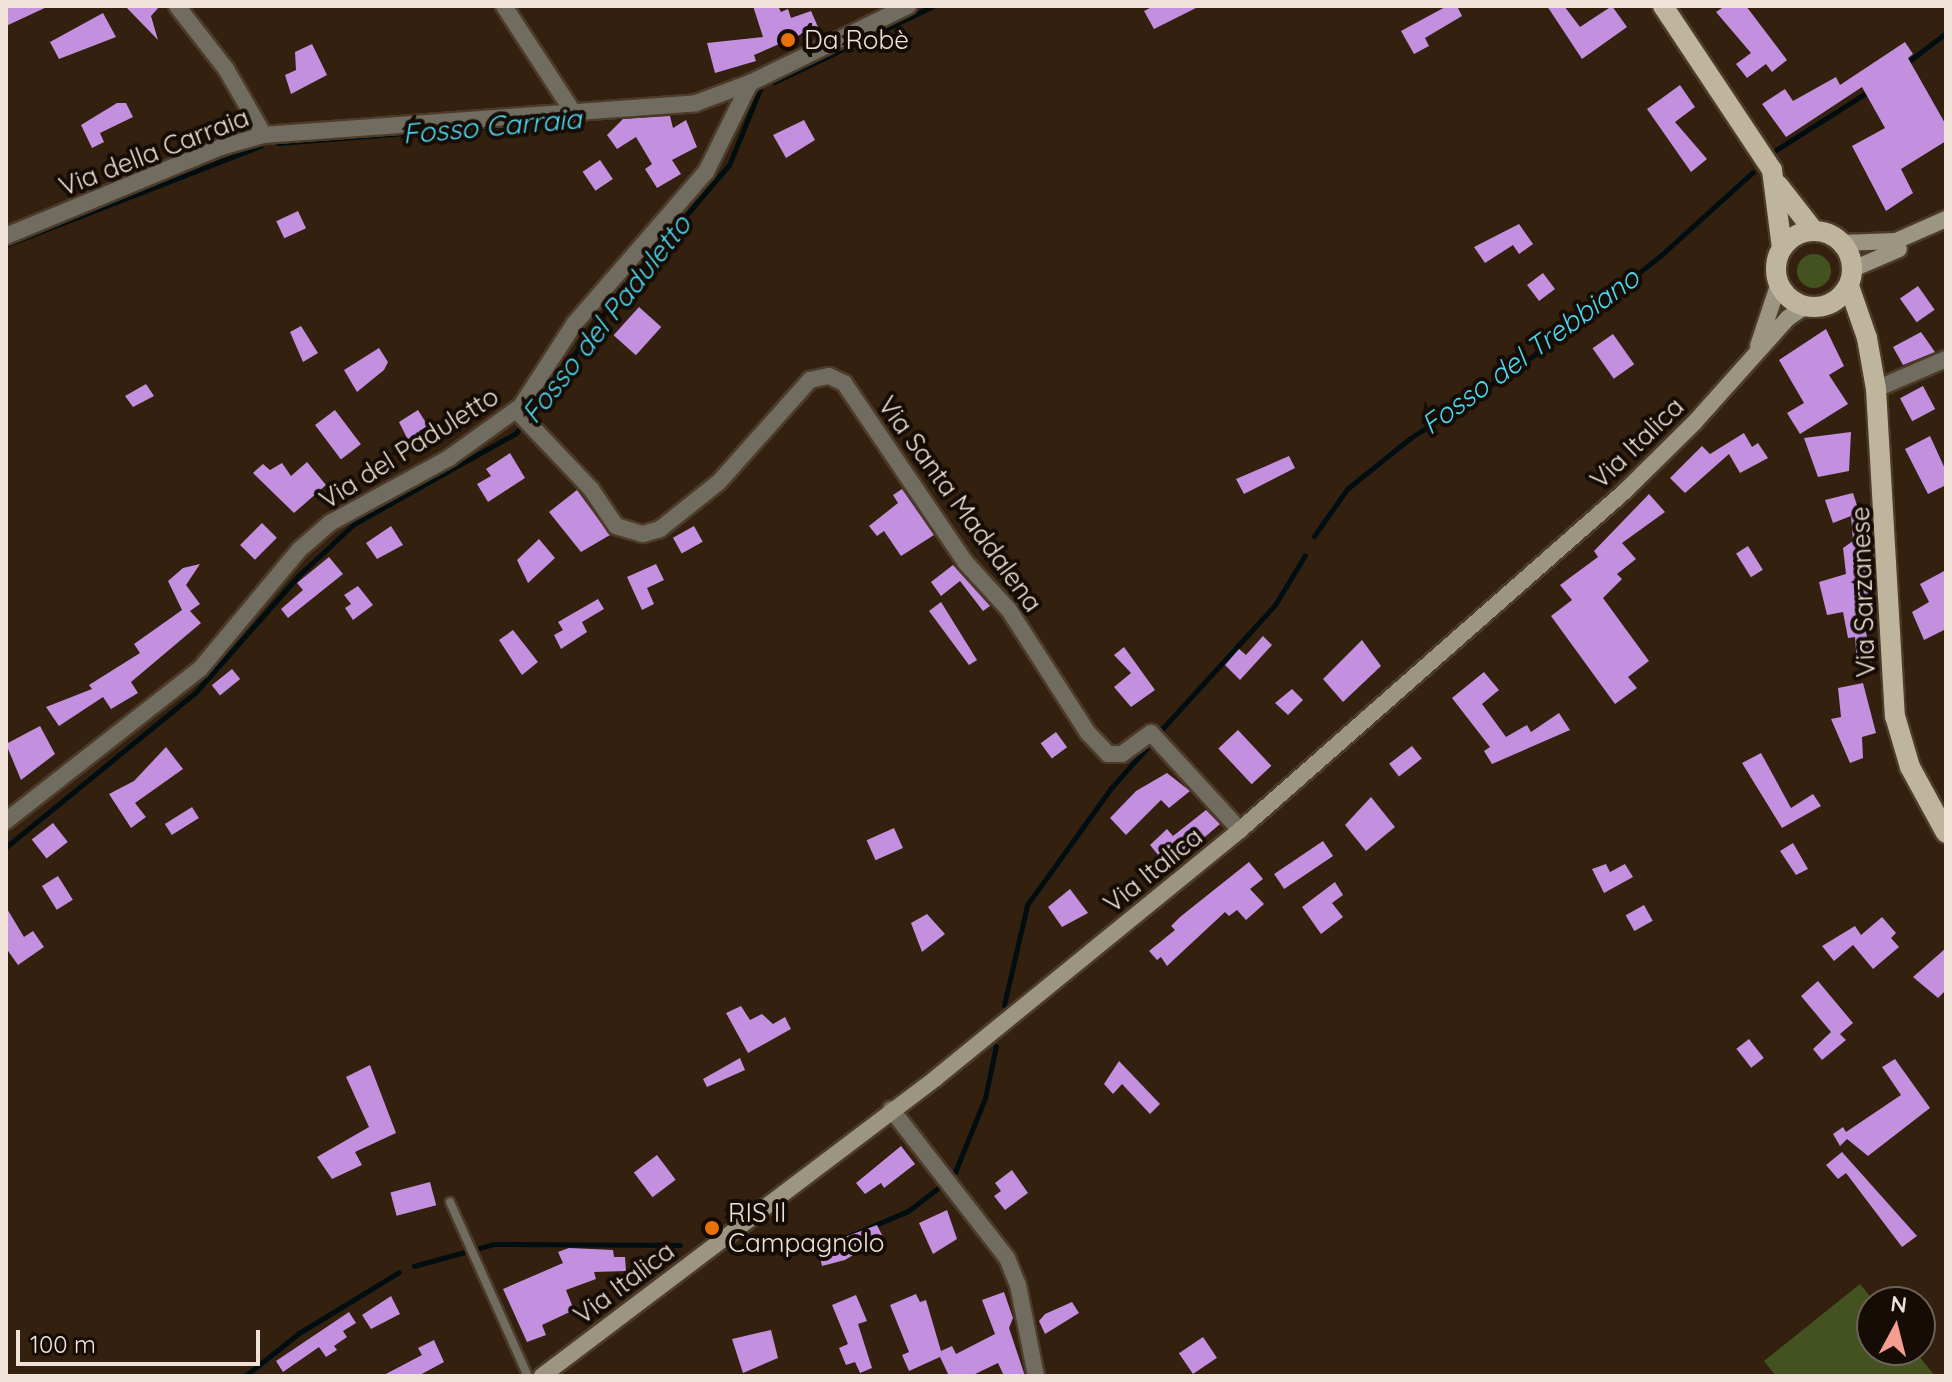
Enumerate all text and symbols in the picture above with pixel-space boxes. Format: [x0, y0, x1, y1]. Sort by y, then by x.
place label: Da Robè [804, 24, 909, 56]
marker: Da Robè [779, 31, 797, 49]
water label: Fosso Carraia [401, 101, 583, 151]
street label: Via della Carraia [55, 102, 253, 202]
water label: Fosso del Paduletto [514, 208, 698, 430]
water label: Fosso del Trebbiano [1414, 261, 1646, 441]
street label: Via del Paduletto [314, 380, 504, 516]
street label: Via Santa Maddalena [871, 390, 1049, 618]
street label: Via Italica [1584, 391, 1690, 495]
street label: Via Sarzanese [1844, 506, 1882, 678]
street label: Via Italica [1098, 821, 1208, 919]
place label: RIS Il Campagnolo [728, 1197, 884, 1258]
marker: RIS Il Campagnolo [703, 1219, 721, 1237]
street label: Via Italica [568, 1235, 680, 1331]
north arrow [1856, 1286, 1936, 1366]
text: N [1889, 1289, 1908, 1319]
scale bar [20, 1314, 264, 1364]
text: 100 m [30, 1329, 96, 1359]

